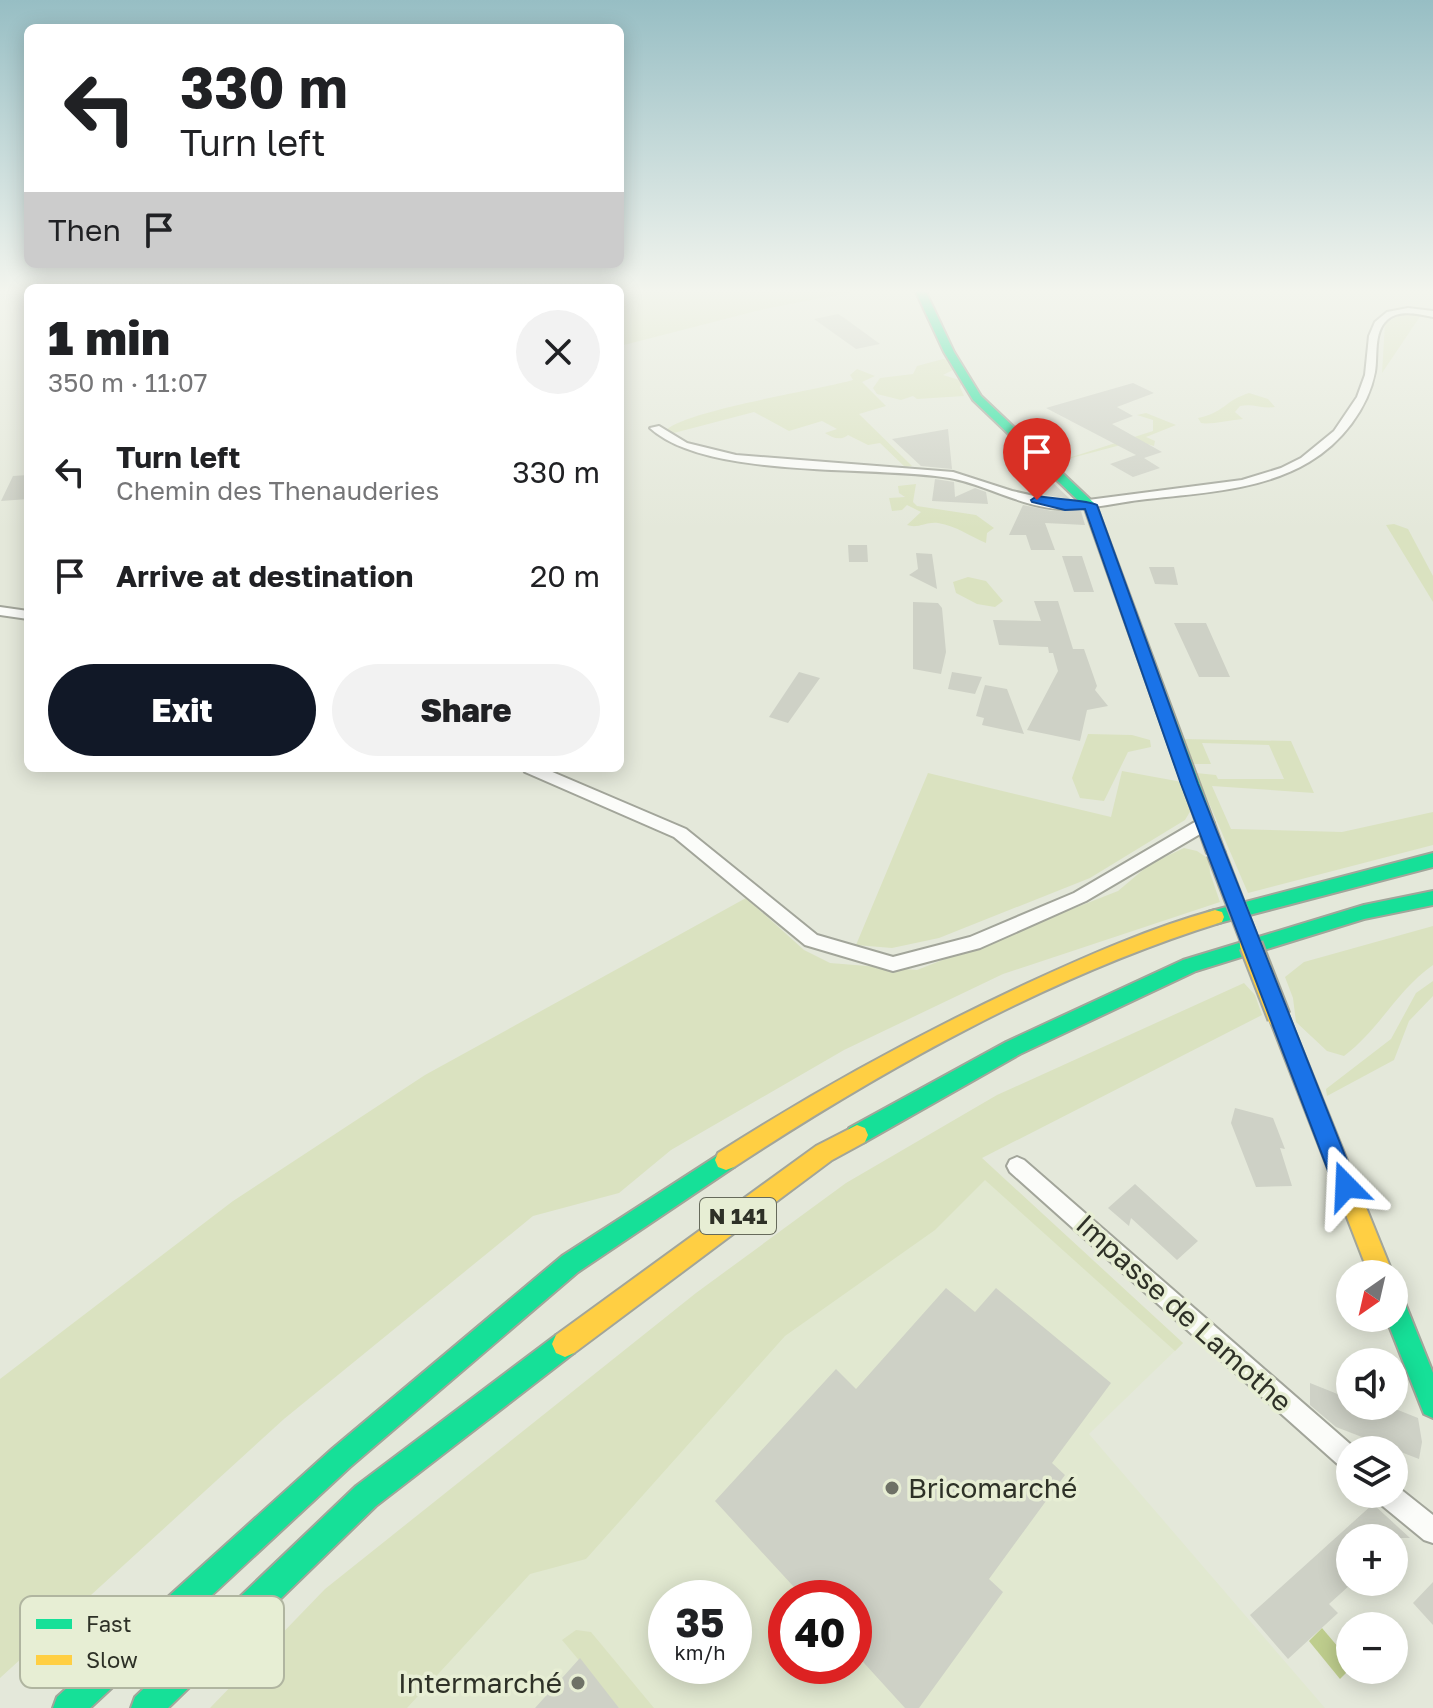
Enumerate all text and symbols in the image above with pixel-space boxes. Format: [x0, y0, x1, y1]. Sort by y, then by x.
text: 330 m [180, 53, 348, 120]
icon: left [48, 56, 152, 160]
text: Turn left [180, 121, 326, 164]
icon: arrive [137, 208, 181, 252]
text: Then [48, 212, 121, 248]
text: 1 min [48, 308, 170, 366]
button: close [516, 310, 600, 394]
text: 350 m · 11:07 [48, 367, 208, 398]
pin [1003, 418, 1071, 500]
icon: arrive [1015, 430, 1059, 474]
text: Turn left [116, 439, 241, 475]
icon: left [48, 450, 92, 494]
text: 330 m [512, 454, 600, 490]
text: Chemin des Thenauderies [116, 475, 439, 506]
icon: arrive [48, 554, 92, 598]
text: Arrive at destination [116, 558, 413, 594]
text: 20 m [530, 558, 600, 594]
button: Exit [48, 664, 316, 756]
button: Share [332, 664, 600, 756]
position arrow [1304, 1144, 1388, 1228]
road number: N 141 [700, 1198, 776, 1234]
street label: Impasse de Lamothe [1070, 1207, 1299, 1418]
north arrow [1336, 1260, 1408, 1332]
map controls [1336, 1260, 1408, 1684]
button: sound [1336, 1348, 1408, 1420]
button: layers [1336, 1436, 1408, 1508]
place label: Bricomarché [908, 1471, 1077, 1504]
marker: Bricomarché [883, 1479, 901, 1497]
button: + [1336, 1524, 1408, 1596]
speed limit sign: 40 [768, 1580, 872, 1684]
legend [20, 1596, 284, 1688]
text: 35 [676, 1598, 724, 1646]
text: Fast [86, 1610, 132, 1637]
button: − [1336, 1612, 1408, 1684]
text: km/h [675, 1640, 725, 1664]
text: Slow [86, 1646, 138, 1673]
place label: Intermarché [398, 1666, 562, 1699]
marker: Intermarché [569, 1674, 587, 1692]

